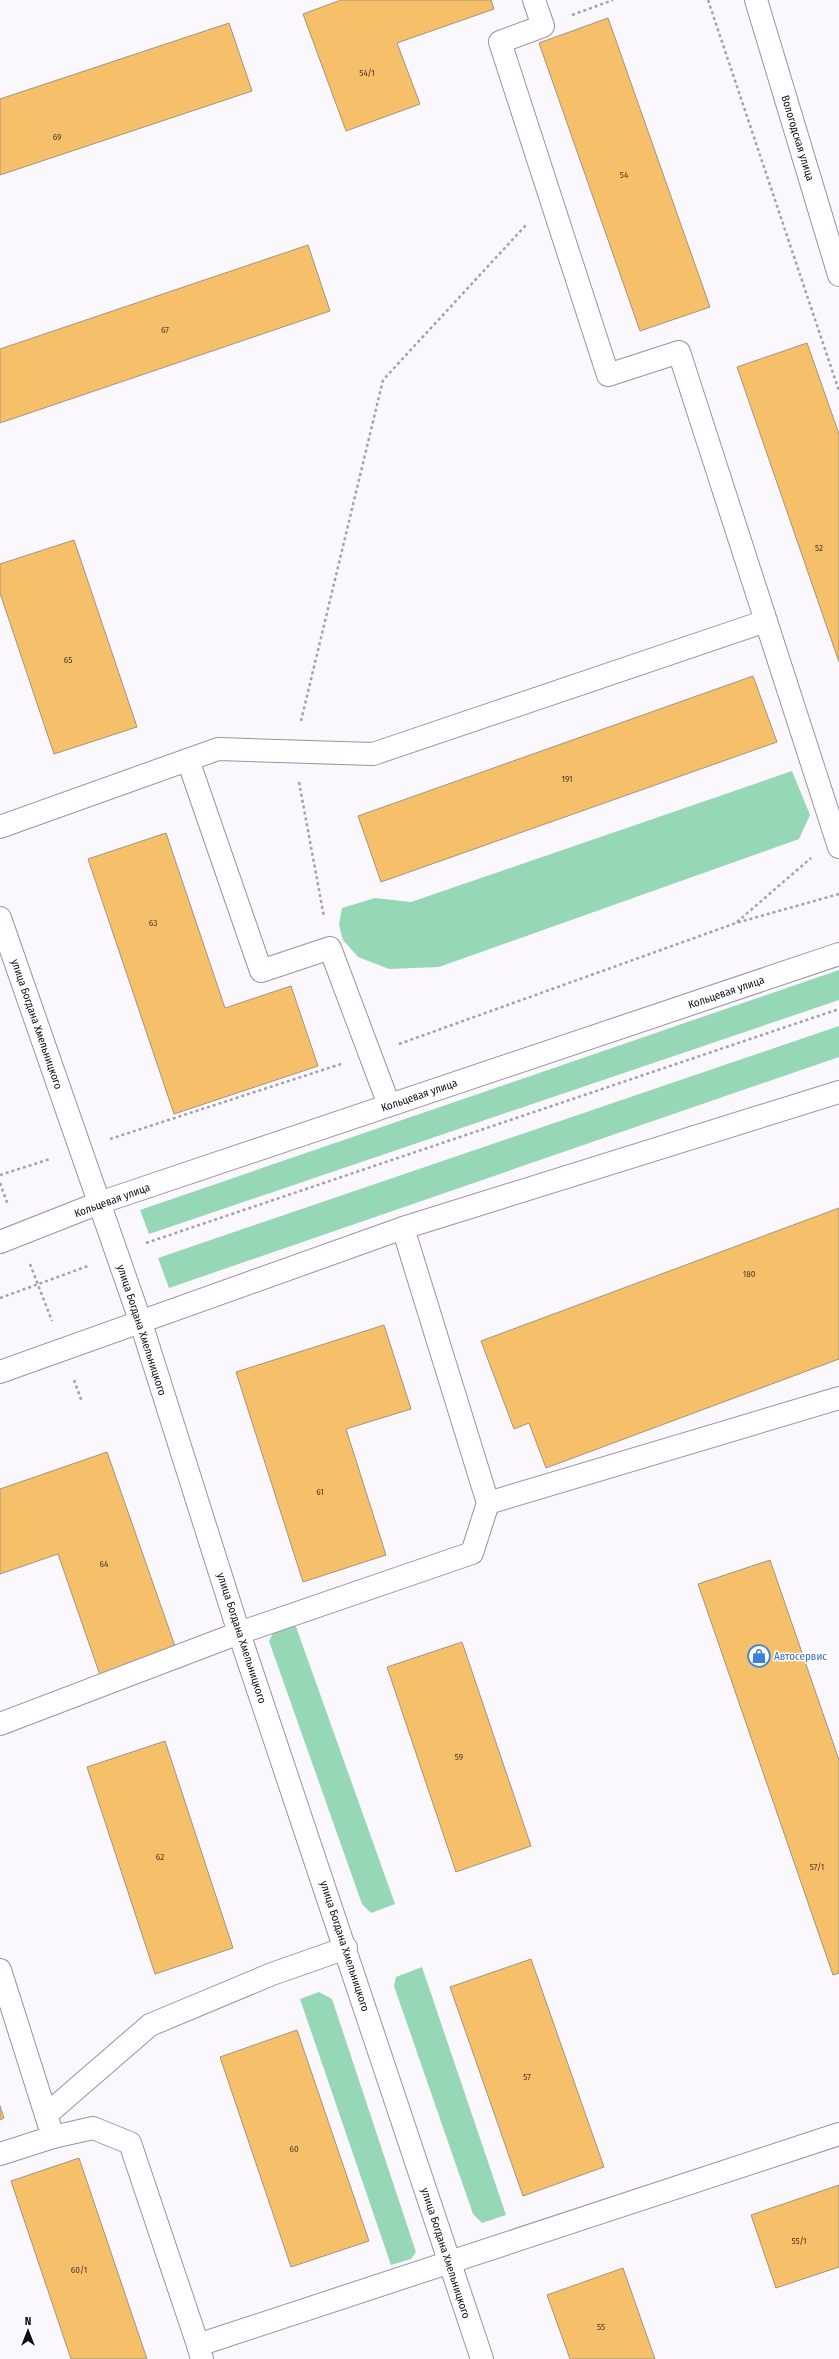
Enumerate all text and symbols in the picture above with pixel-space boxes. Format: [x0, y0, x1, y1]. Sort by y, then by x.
house number: 54/1 [359, 68, 375, 78]
street label: Вологодская улица [778, 94, 817, 183]
house number: 69 [53, 132, 61, 142]
house number: 54 [620, 170, 629, 180]
house number: 67 [161, 325, 169, 335]
house number: 52 [815, 543, 823, 553]
house number: 65 [64, 655, 72, 665]
house number: 191 [561, 774, 573, 784]
house number: 63 [149, 918, 157, 928]
street label: улица Богдана Хмельницкого [8, 957, 65, 1091]
street label: Кольцевая улица [686, 973, 766, 1012]
street label: Кольцевая улица [379, 1076, 459, 1115]
street label: Кольцевая улица [72, 1181, 152, 1220]
street label: улица Богдана Хмельницкого [114, 1263, 169, 1397]
house number: 180 [743, 1269, 756, 1279]
house number: 61 [316, 1487, 324, 1497]
house number: 64 [100, 1559, 109, 1569]
street label: улица Богдана Хмельницкого [214, 1571, 269, 1705]
shop icon: Автосервис [746, 1643, 772, 1669]
place label: Автосервис [774, 1650, 827, 1663]
house number: 59 [455, 1752, 463, 1762]
house number: 62 [156, 1852, 164, 1862]
house number: 57/1 [810, 1862, 824, 1872]
street label: улица Богдана Хмельницкого [317, 1879, 372, 2013]
house number: 57 [523, 2072, 531, 2082]
house number: 60 [289, 2144, 299, 2154]
street label: улица Богдана Хмельницкого [418, 2186, 473, 2320]
house number: 55/1 [791, 2236, 807, 2246]
house number: 60/1 [71, 2265, 87, 2275]
north arrow [8, 2311, 48, 2351]
text: N [25, 2315, 31, 2328]
house number: 55 [597, 2322, 605, 2332]

